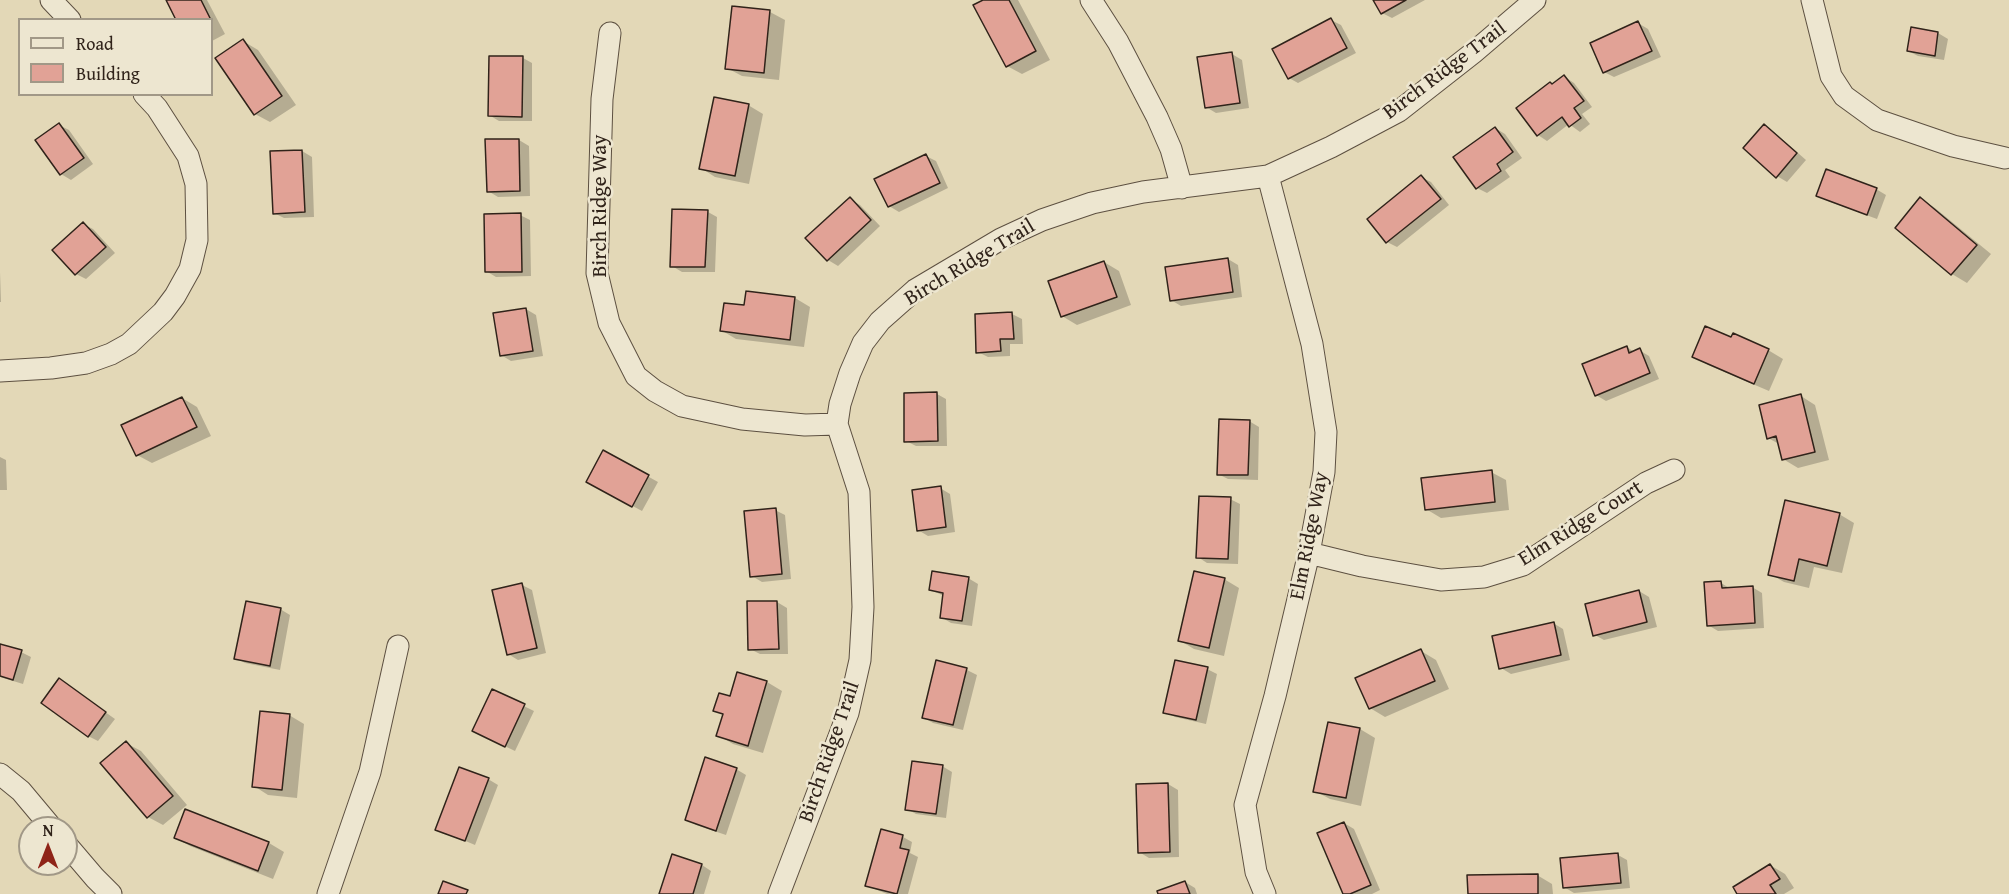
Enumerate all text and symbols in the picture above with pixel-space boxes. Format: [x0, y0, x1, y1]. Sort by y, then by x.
street label: Birch Ridge Trail [1378, 17, 1512, 125]
legend [18, 18, 213, 96]
text: Road [76, 30, 114, 57]
text: Building [76, 60, 140, 87]
street label: Birch Ridge Way [588, 134, 614, 278]
street label: Birch Ridge Trail [900, 214, 1040, 312]
street label: Elm Ridge Way [1285, 470, 1335, 602]
street label: Elm Ridge Court [1514, 476, 1648, 572]
street label: Birch Ridge Trail [794, 678, 866, 826]
north arrow [18, 816, 78, 876]
text: N [43, 818, 53, 842]

